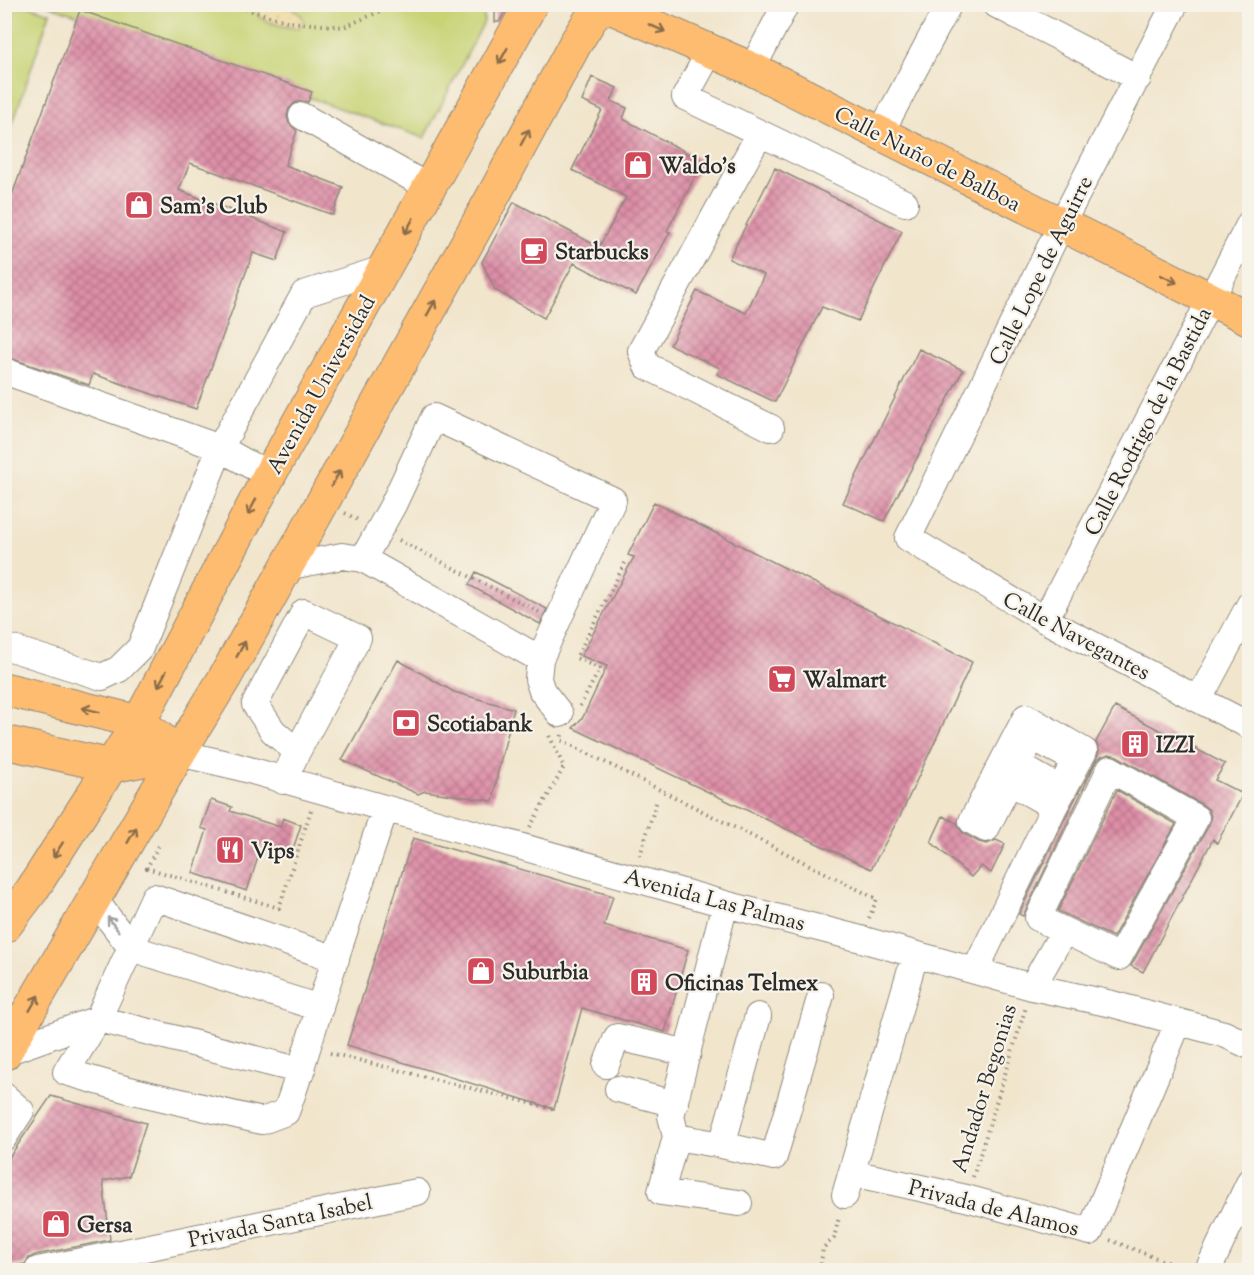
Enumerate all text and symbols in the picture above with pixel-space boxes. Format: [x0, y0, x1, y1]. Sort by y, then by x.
one-way arrow [648, 23, 666, 34]
one-way arrow [497, 46, 508, 64]
street label: Calle Nuño de Balboa [828, 100, 1026, 222]
one-way arrow [519, 128, 531, 146]
shop icon: Waldo's [622, 149, 654, 181]
place label: Waldo's [659, 152, 736, 184]
street label: Calle Lope de Aguirre [983, 171, 1103, 372]
shop icon: Sam's Club [123, 189, 155, 221]
place label: Sam's Club [160, 192, 267, 224]
one-way arrow [403, 217, 414, 235]
cafe icon: Starbucks [518, 235, 550, 267]
place label: Starbucks [555, 238, 649, 270]
one-way arrow [1160, 274, 1178, 286]
street label: Avenida Universidad [260, 290, 385, 481]
one-way arrow [425, 300, 437, 317]
street label: Calle Rodrigo de la Bastida [1078, 303, 1221, 542]
one-way arrow [331, 470, 342, 488]
one-way arrow [246, 497, 258, 515]
street label: Calle Navegantes [996, 585, 1155, 690]
one-way arrow [235, 641, 247, 658]
supermarket icon: Walmart [766, 663, 798, 695]
place label: Walmart [803, 666, 887, 698]
one-way arrow [156, 670, 167, 688]
one-way arrow [82, 703, 101, 715]
bank icon: Scotiabank [390, 707, 422, 739]
place label: Scotiabank [427, 710, 533, 742]
building icon: IZZI [1119, 728, 1151, 760]
place label: IZZI [1156, 731, 1196, 763]
one-way arrow [126, 827, 138, 844]
restaurant icon: Vips [214, 834, 246, 866]
place label: Vips [251, 837, 295, 869]
one-way arrow [51, 841, 63, 858]
street label: Avenida Las Palmas [620, 862, 808, 941]
one-way arrow [107, 917, 119, 933]
shop icon: Suburbia [465, 955, 497, 987]
place label: Suburbia [502, 958, 590, 990]
building icon: Oficinas Telmex [628, 966, 660, 998]
place label: Oficinas Telmex [665, 969, 818, 1001]
one-way arrow [28, 995, 40, 1012]
street label: Andador Begonias [945, 1001, 1027, 1177]
street label: Privada de Alamos [904, 1173, 1082, 1247]
street label: Privada Santa Isabel [186, 1188, 376, 1258]
shop icon: Gersa [40, 1208, 72, 1240]
place label: Gersa [77, 1211, 133, 1243]

